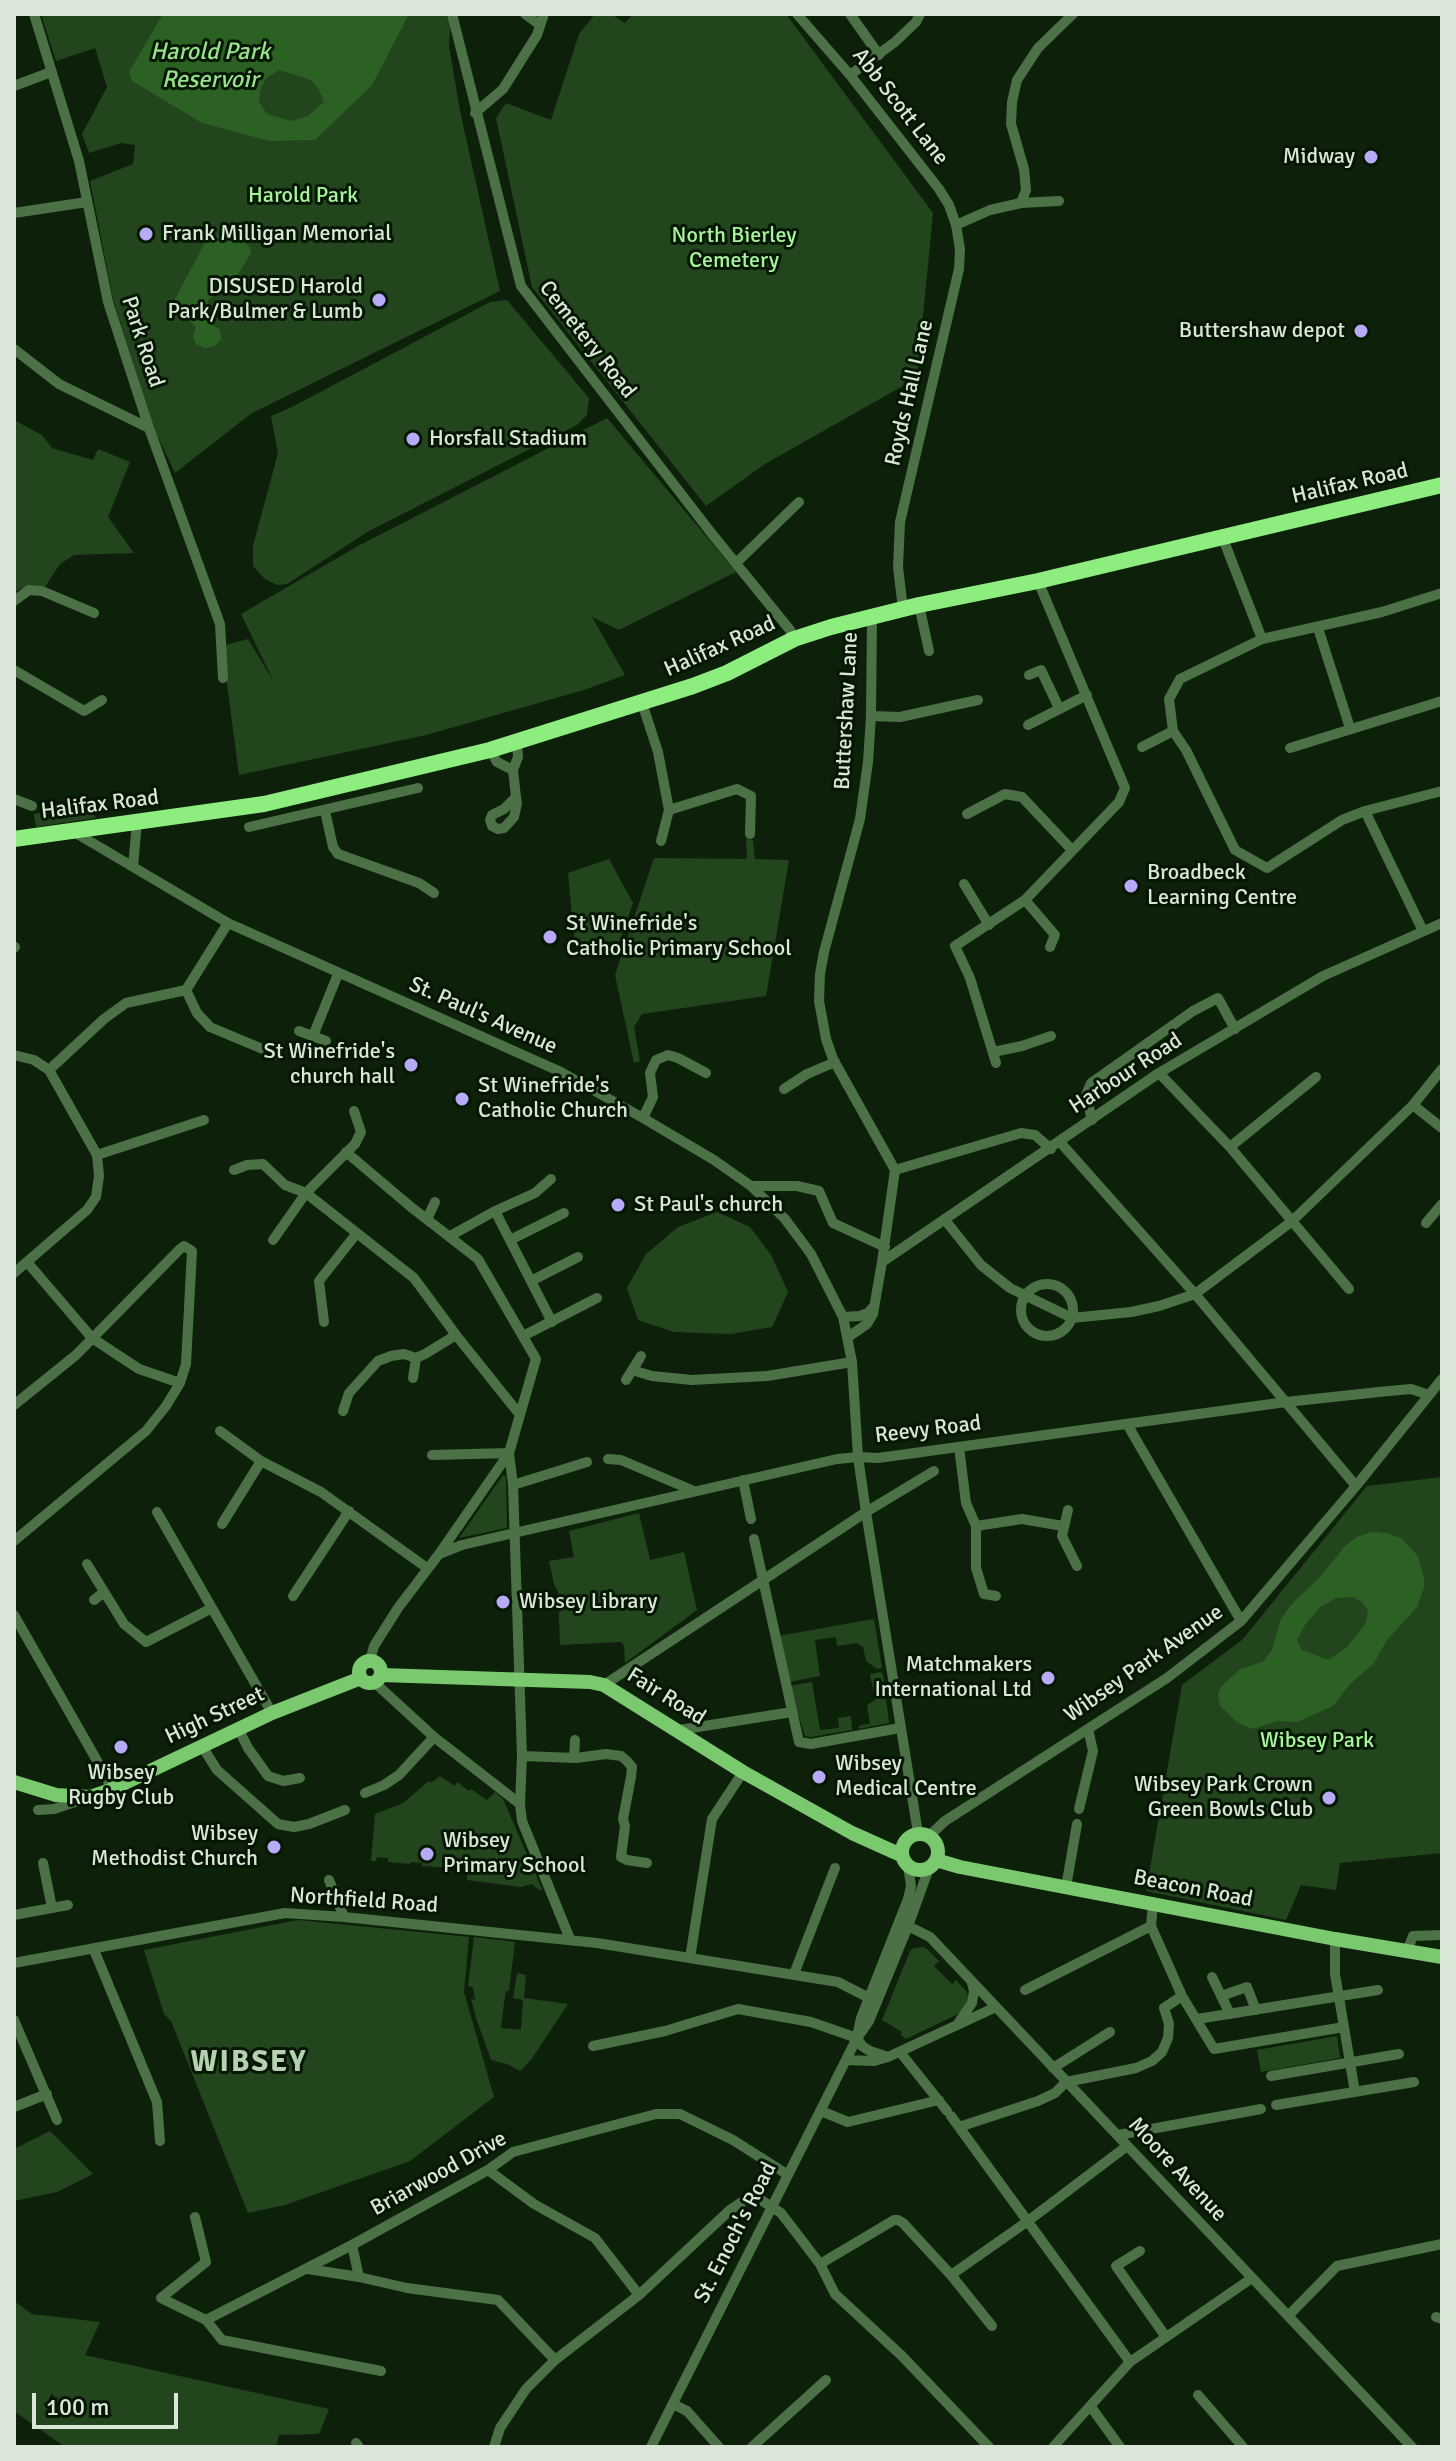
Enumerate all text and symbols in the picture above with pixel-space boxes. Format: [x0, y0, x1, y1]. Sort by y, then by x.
water label: Harold Park Reservoir [150, 39, 270, 95]
street label: Abb Scott Lane [846, 43, 954, 171]
place label: Midway [1283, 144, 1355, 170]
marker: Midway [1362, 148, 1380, 166]
park label: Harold Park [248, 183, 358, 209]
place label: Frank Milligan Memorial [162, 221, 392, 247]
park label: North Bierley Cemetery [671, 223, 797, 274]
marker: Frank Milligan Memorial [137, 225, 155, 243]
place label: DISUSED Harold Park/Bulmer & Lumb [167, 274, 363, 326]
street label: Cemetery Road [533, 276, 641, 404]
marker: DISUSED Harold Park/Bulmer & Lumb [370, 291, 388, 309]
street label: Park Road [115, 293, 169, 391]
street label: Royds Hall Lane [880, 317, 940, 469]
place label: Buttershaw depot [1179, 318, 1345, 344]
marker: Buttershaw depot [1352, 322, 1370, 340]
place label: Horsfall Stadium [429, 426, 587, 452]
marker: Horsfall Stadium [404, 430, 422, 448]
street label: Halifax Road [1289, 458, 1411, 510]
street label: Halifax Road [660, 611, 780, 683]
street label: Buttershaw Lane [830, 631, 864, 791]
street label: Halifax Road [39, 785, 161, 825]
place label: Broadbeck Learning Centre [1147, 860, 1297, 912]
marker: Broadbeck Learning Centre [1122, 877, 1140, 895]
place label: St Winefride's Catholic Primary School [566, 911, 792, 962]
marker: St Winefride's Catholic Primary School [541, 928, 559, 946]
street label: St. Paul's Avenue [405, 972, 561, 1060]
street label: Harbour Road [1065, 1028, 1187, 1120]
place label: St Winefride's church hall [264, 1039, 395, 1090]
marker: St Winefride's church hall [402, 1056, 420, 1074]
place label: St Winefride's Catholic Church [478, 1073, 628, 1124]
marker: St Winefride's Catholic Church [453, 1090, 471, 1108]
place label: St Paul's church [634, 1192, 783, 1218]
marker: St Paul's church [609, 1196, 627, 1214]
street label: Reevy Road [873, 1410, 983, 1450]
place label: Wibsey Library [519, 1589, 657, 1615]
marker: Wibsey Library [494, 1593, 512, 1611]
street label: Wibsey Park Avenue [1060, 1599, 1228, 1729]
place label: Matchmakers International Ltd [874, 1652, 1032, 1704]
street label: Fair Road [622, 1663, 710, 1731]
marker: Matchmakers International Ltd [1039, 1669, 1057, 1687]
street label: High Street [161, 1682, 269, 1750]
park label: Wibsey Park [1260, 1728, 1374, 1754]
marker: Wibsey Rugby Club [112, 1738, 130, 1756]
place label: Wibsey Medical Centre [835, 1751, 977, 1802]
place label: Wibsey Rugby Club [68, 1760, 174, 1812]
marker: Wibsey Medical Centre [810, 1768, 828, 1786]
place label: Wibsey Park Crown Green Bowls Club [1134, 1772, 1313, 1824]
marker: Wibsey Park Crown Green Bowls Club [1320, 1789, 1338, 1807]
place label: Wibsey Methodist Church [91, 1821, 258, 1872]
place label: Wibsey Primary School [443, 1828, 586, 1880]
marker: Wibsey Methodist Church [265, 1838, 283, 1856]
marker: Wibsey Primary School [418, 1845, 436, 1863]
street label: Beacon Road [1131, 1864, 1255, 1914]
street label: Northfield Road [289, 1883, 439, 1919]
district label: WIBSEY [190, 2045, 308, 2081]
street label: Moore Avenue [1122, 2112, 1232, 2228]
street label: Briarwood Drive [366, 2126, 512, 2222]
street label: St. Enoch's Road [689, 2158, 783, 2308]
scale bar [36, 2377, 182, 2427]
text: 100 m [46, 2392, 109, 2422]

